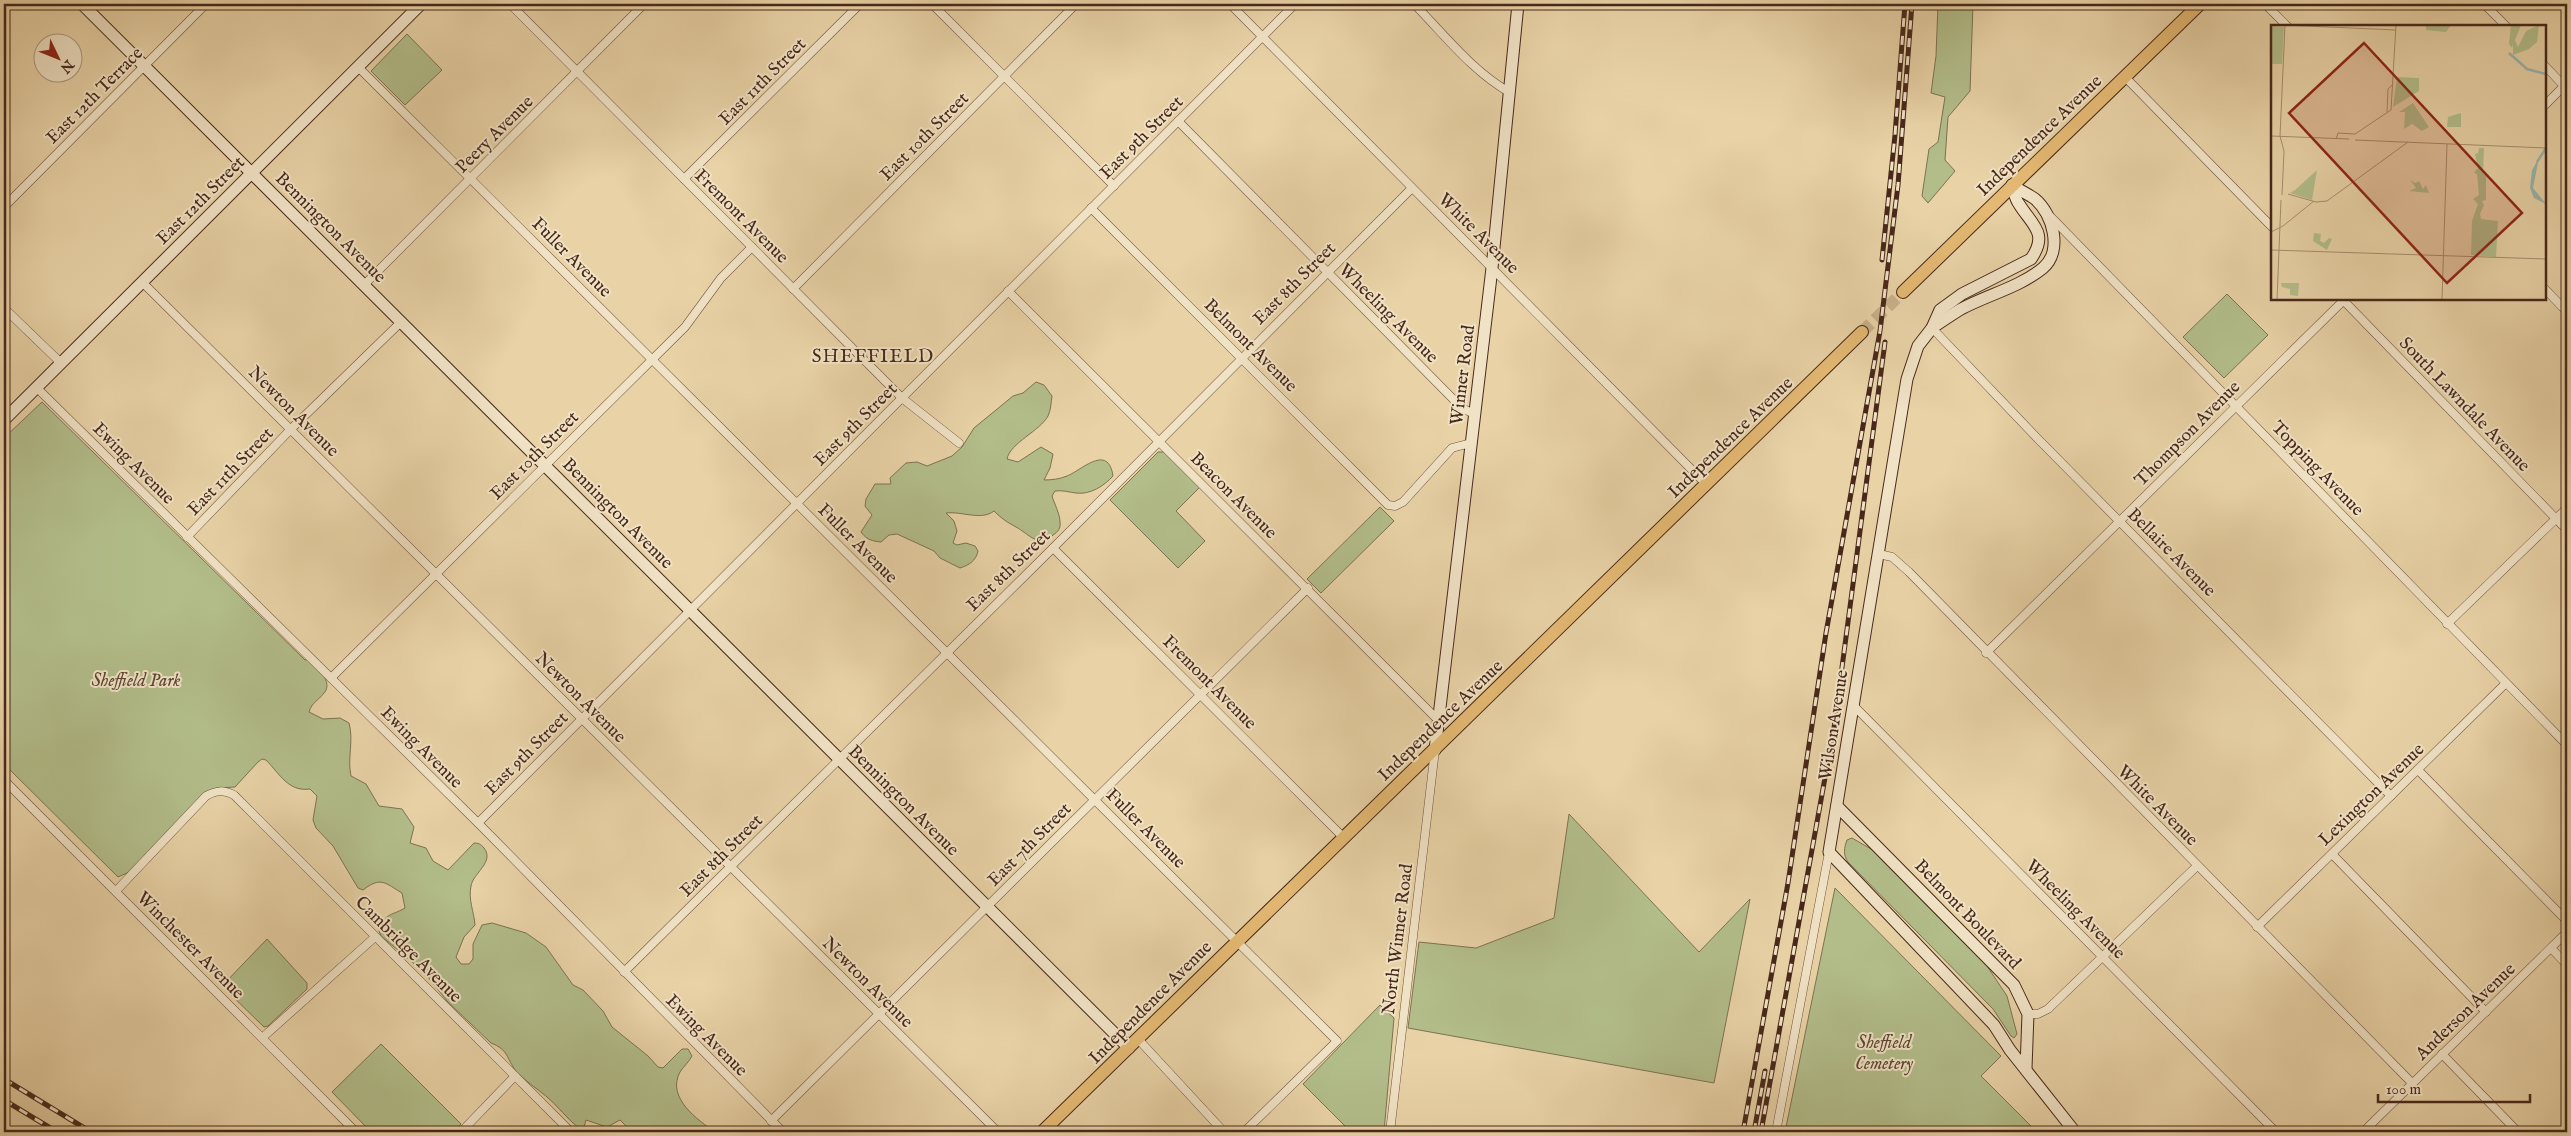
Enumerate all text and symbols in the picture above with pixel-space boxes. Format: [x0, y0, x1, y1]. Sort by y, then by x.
inset map [2271, 25, 2546, 300]
north arrow [32, 32, 82, 82]
street label: East 11th Street [714, 33, 812, 131]
street label: East 12th Terrace [42, 43, 149, 150]
text: N [56, 55, 78, 77]
street label: Independence Avenue [1973, 70, 2107, 202]
street label: East 10th Street [876, 88, 974, 186]
street label: Peery Avenue [451, 91, 539, 179]
street label: East 9th Street [1095, 91, 1189, 185]
street label: East 12th Street [152, 152, 250, 250]
street label: Fremont Avenue [689, 165, 793, 269]
street label: Bennington Avenue [270, 168, 390, 288]
street label: White Avenue [1432, 189, 1523, 280]
street label: Fuller Avenue [526, 213, 616, 303]
street label: East 8th Street [1249, 238, 1341, 330]
street label: Wheeling Avenue [1333, 259, 1443, 369]
street label: Belmont Avenue [1198, 294, 1302, 398]
street label: Winner Road [1446, 323, 1481, 427]
street label: South Lawndale Avenue [2393, 333, 2534, 477]
district label: SHEFFIELD [812, 345, 934, 369]
street label: Newton Avenue [243, 362, 343, 462]
street label: Independence Avenue [1664, 372, 1798, 504]
street label: Thompson Avenue [2130, 376, 2246, 492]
street label: East 9th Street [809, 378, 903, 472]
street label: East 10th Street [486, 407, 584, 505]
street label: Topping Avenue [2266, 417, 2368, 522]
street label: Ewing Avenue [87, 418, 179, 510]
street label: East 11th Street [183, 423, 279, 521]
street label: Beacon Avenue [1185, 448, 1281, 544]
street label: Bennington Avenue [557, 454, 677, 574]
street label: Fuller Avenue [812, 499, 902, 589]
street label: Bellaire Avenue [2122, 504, 2220, 602]
street label: East 8th Street [962, 525, 1056, 617]
street label: Fremont Avenue [1157, 631, 1261, 735]
street label: Newton Avenue [530, 648, 630, 748]
street label: Independence Avenue [1374, 655, 1508, 787]
street label: Wilson Avenue [1814, 668, 1855, 782]
park label: Sheffield Park [91, 670, 181, 693]
street label: Ewing Avenue [375, 702, 467, 794]
street label: East 9th Street [480, 707, 574, 801]
street label: Lexington Avenue [2314, 739, 2430, 851]
street label: Bennington Avenue [843, 741, 963, 861]
street label: White Avenue [2111, 761, 2202, 852]
street label: Fuller Avenue [1100, 784, 1190, 874]
street label: East 7th Street [983, 798, 1077, 892]
street label: East 8th Street [676, 810, 768, 902]
street label: Belmont Boulevard [1909, 855, 2026, 975]
street label: Wheeling Avenue [2020, 855, 2130, 965]
street label: North Winner Road [1378, 862, 1419, 1016]
street label: Winchester Avenue [131, 887, 249, 1005]
street label: Cambridge Avenue [350, 892, 466, 1008]
street label: Newton Avenue [817, 933, 917, 1033]
street label: Independence Avenue [1085, 937, 1218, 1070]
street label: Anderson Avenue [2410, 958, 2521, 1066]
street label: Ewing Avenue [660, 990, 752, 1082]
park label: Sheffield Cemetery [1855, 1032, 1913, 1076]
scale bar [2378, 1071, 2531, 1103]
text: 100 m [2386, 1080, 2422, 1099]

